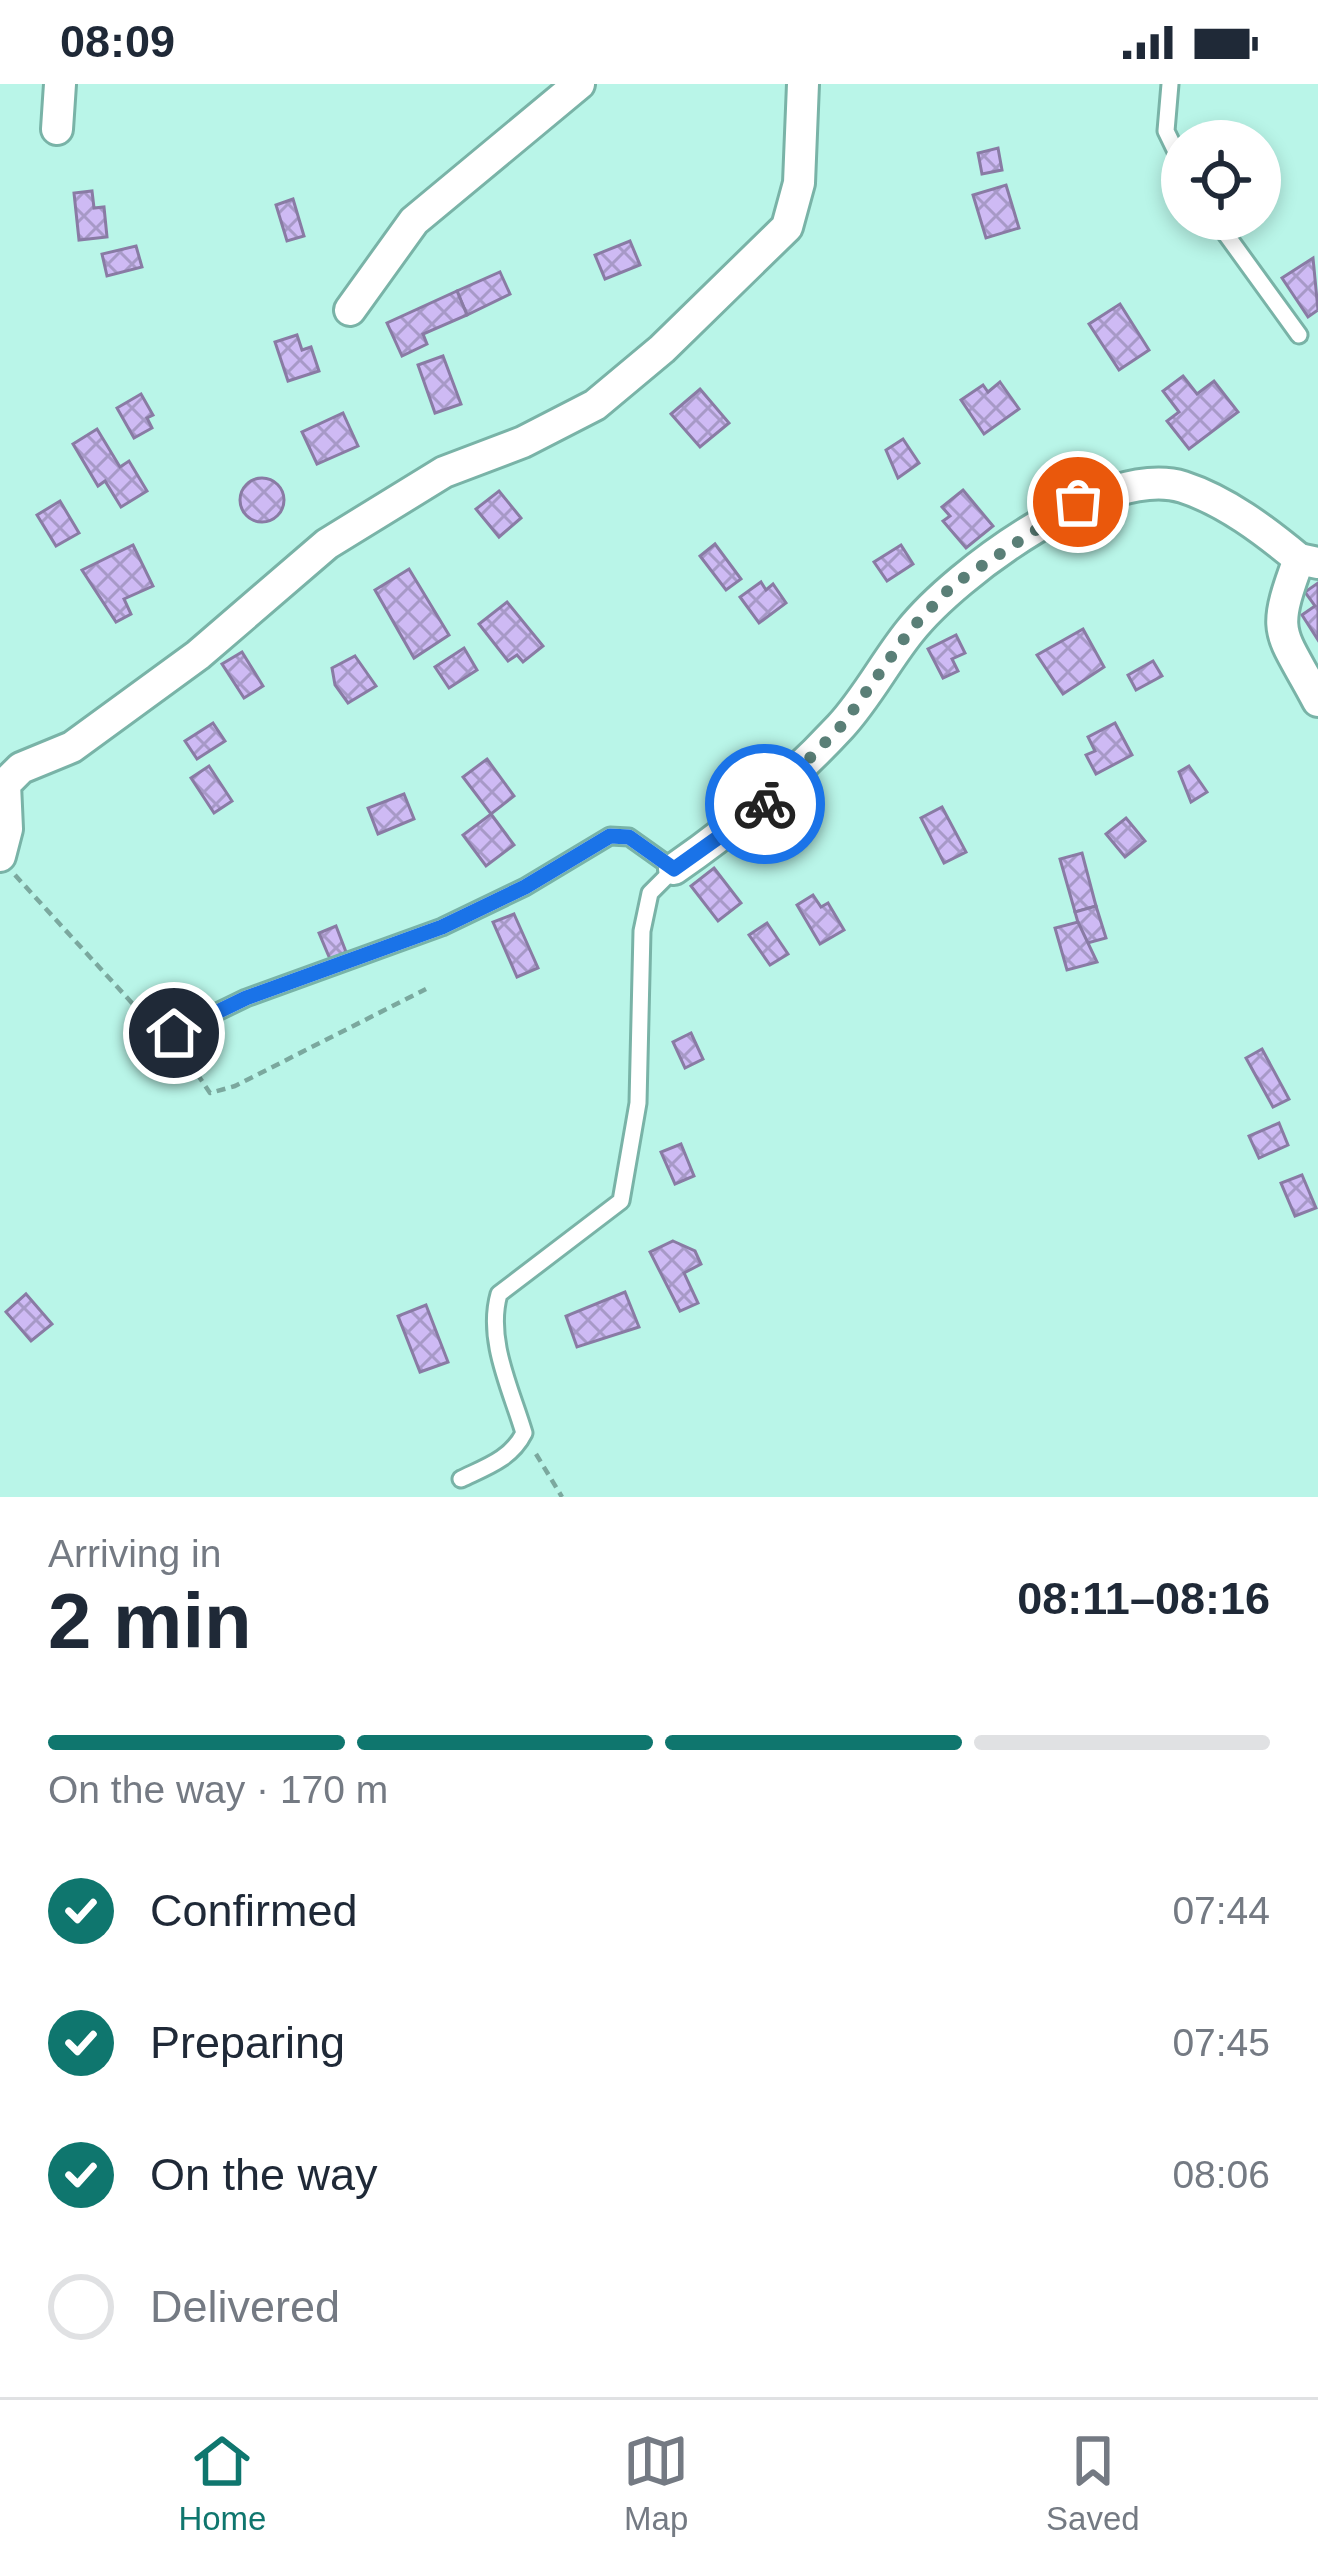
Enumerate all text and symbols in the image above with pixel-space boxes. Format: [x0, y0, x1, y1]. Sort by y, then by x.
text: 08:09 [60, 16, 175, 67]
map controls [1161, 120, 1281, 240]
button: locate [1161, 120, 1281, 240]
pin [1027, 451, 1129, 553]
icon: bag [1045, 469, 1111, 535]
courier [705, 744, 825, 864]
icon: bike [732, 771, 798, 837]
pin [123, 982, 225, 1084]
icon: home [141, 1000, 207, 1066]
text: Arriving in [48, 1532, 221, 1575]
text: 08:11–08:16 [1017, 1573, 1270, 1624]
text: 2 min [48, 1577, 252, 1665]
text: On the way · 170 m [48, 1768, 388, 1811]
icon: check [48, 1878, 114, 1944]
text: Confirmed [150, 1885, 358, 1936]
text: 07:44 [1172, 1889, 1270, 1932]
icon: check [48, 2010, 114, 2076]
text: Preparing [150, 2017, 345, 2068]
text: 07:45 [1172, 2021, 1270, 2064]
icon: check [48, 2142, 114, 2208]
text: On the way [150, 2149, 378, 2200]
text: 08:06 [1172, 2153, 1270, 2196]
text: Delivered [150, 2281, 340, 2332]
tab: Home [178, 2428, 266, 2538]
tab: Map [623, 2428, 689, 2538]
tab: Saved [1046, 2428, 1140, 2538]

